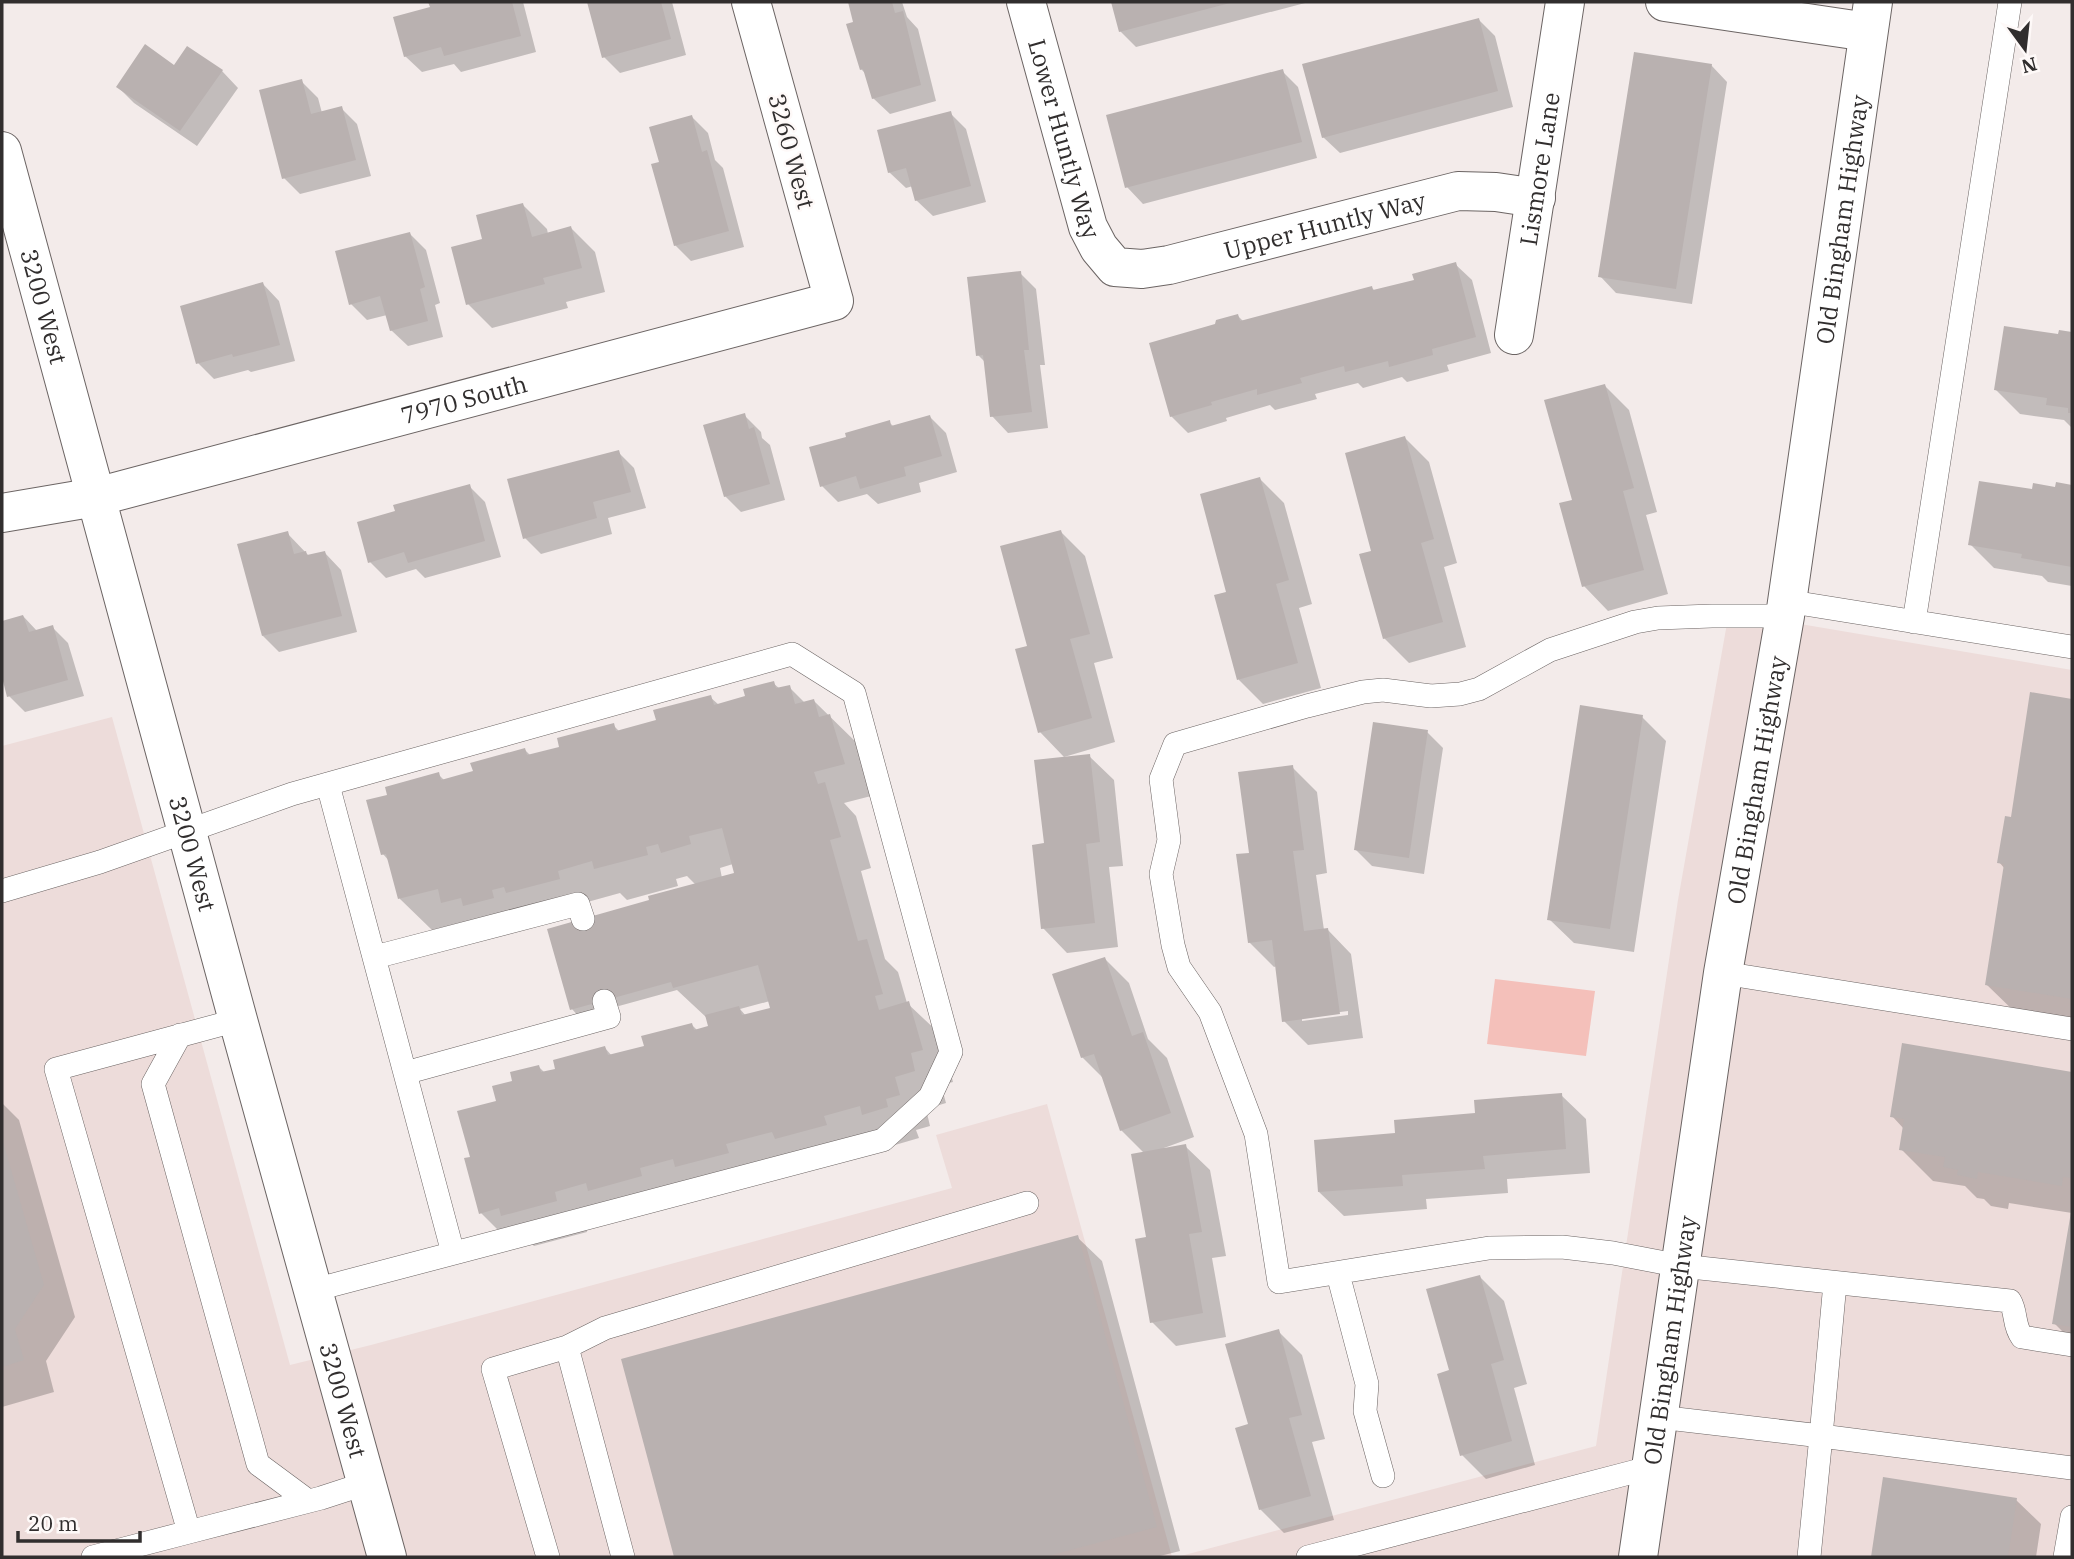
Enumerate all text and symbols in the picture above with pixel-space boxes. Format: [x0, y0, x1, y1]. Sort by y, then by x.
north arrow [1990, 14, 2060, 84]
street label: Lower Huntly Way [1021, 35, 1108, 245]
text: N [2019, 52, 2040, 79]
street label: 3260 West [761, 90, 823, 212]
street label: Lismore Lane [1512, 90, 1567, 248]
street label: Old Bingham Highway [1808, 93, 1876, 346]
street label: Upper Huntly Way [1220, 184, 1429, 266]
street label: 3200 West [13, 245, 75, 368]
street label: 7970 South [397, 367, 530, 431]
street label: Old Bingham Highway [1719, 653, 1794, 907]
street label: 3200 West [162, 792, 224, 915]
street label: Old Bingham Highway [1636, 1213, 1704, 1467]
street label: 3200 West [312, 1339, 375, 1461]
scale bar [18, 1500, 140, 1544]
text: 20 m [28, 1509, 78, 1537]

